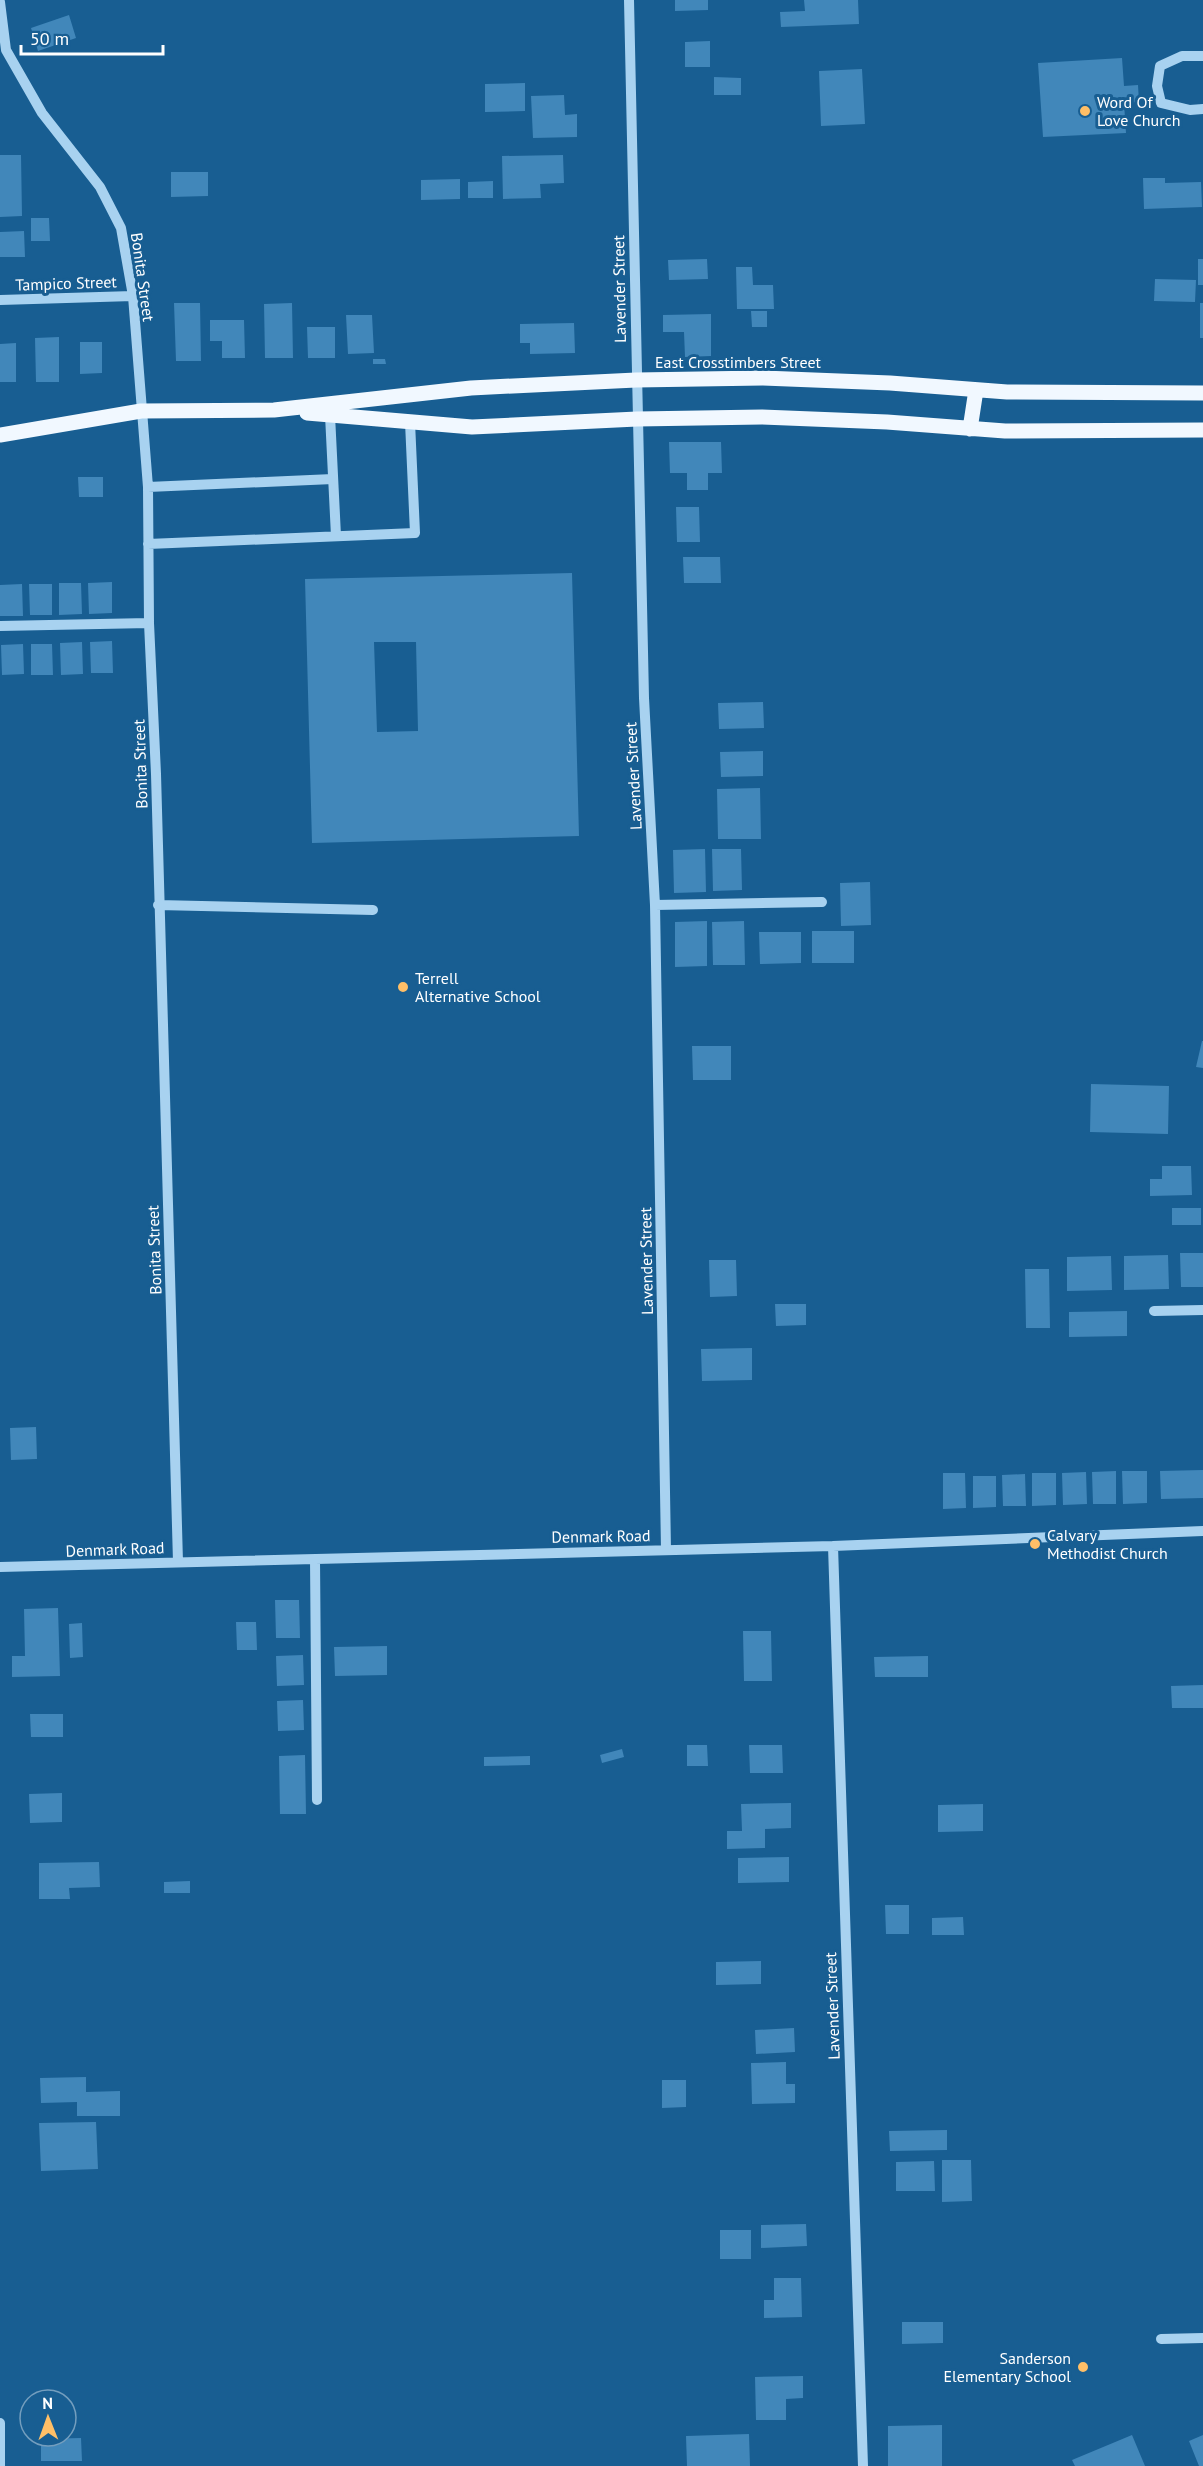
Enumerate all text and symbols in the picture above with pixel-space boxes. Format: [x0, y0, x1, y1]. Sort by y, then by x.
scale bar [21, 18, 164, 56]
text: 50 m [30, 27, 69, 50]
place label: Word Of Love Church [1097, 92, 1181, 130]
marker: Word Of Love Church [1078, 104, 1092, 118]
street label: Bonita Street [127, 231, 159, 323]
street label: Lavender Street [608, 234, 630, 343]
street label: Tampico Street [15, 271, 118, 295]
street label: East Crosstimbers Street [655, 352, 822, 372]
street label: Bonita Street [128, 718, 152, 809]
street label: Lavender Street [620, 721, 646, 830]
place label: Terrell Alternative School [415, 968, 541, 1006]
marker: Terrell Alternative School [396, 980, 410, 994]
street label: Bonita Street [142, 1204, 166, 1295]
street label: Lavender Street [635, 1206, 657, 1315]
street label: Denmark Road [551, 1525, 651, 1547]
place label: Calvary Methodist Church [1047, 1525, 1168, 1563]
street label: Denmark Road [65, 1537, 165, 1561]
marker: Calvary Methodist Church [1028, 1537, 1042, 1551]
street label: Lavender Street [820, 1951, 844, 2060]
place label: Sanderson Elementary School [944, 2348, 1071, 2386]
marker: Sanderson Elementary School [1076, 2360, 1090, 2374]
north arrow [18, 2388, 78, 2448]
text: N [42, 2393, 53, 2413]

